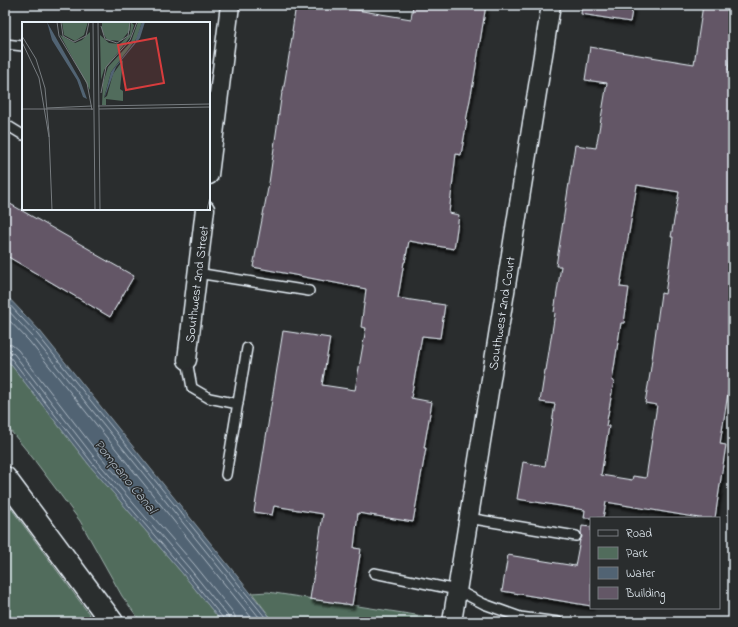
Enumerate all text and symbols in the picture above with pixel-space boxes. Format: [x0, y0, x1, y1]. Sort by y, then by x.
inset map [22, 22, 210, 210]
street label: Southwest 2nd Street [181, 224, 214, 344]
street label: Southwest 2nd Court [484, 254, 521, 371]
water label: Pompano Canal [88, 435, 162, 520]
legend [590, 517, 720, 609]
text: Road [626, 525, 652, 543]
text: Park [626, 545, 648, 563]
text: Water [626, 565, 655, 583]
text: Building [625, 585, 665, 604]

